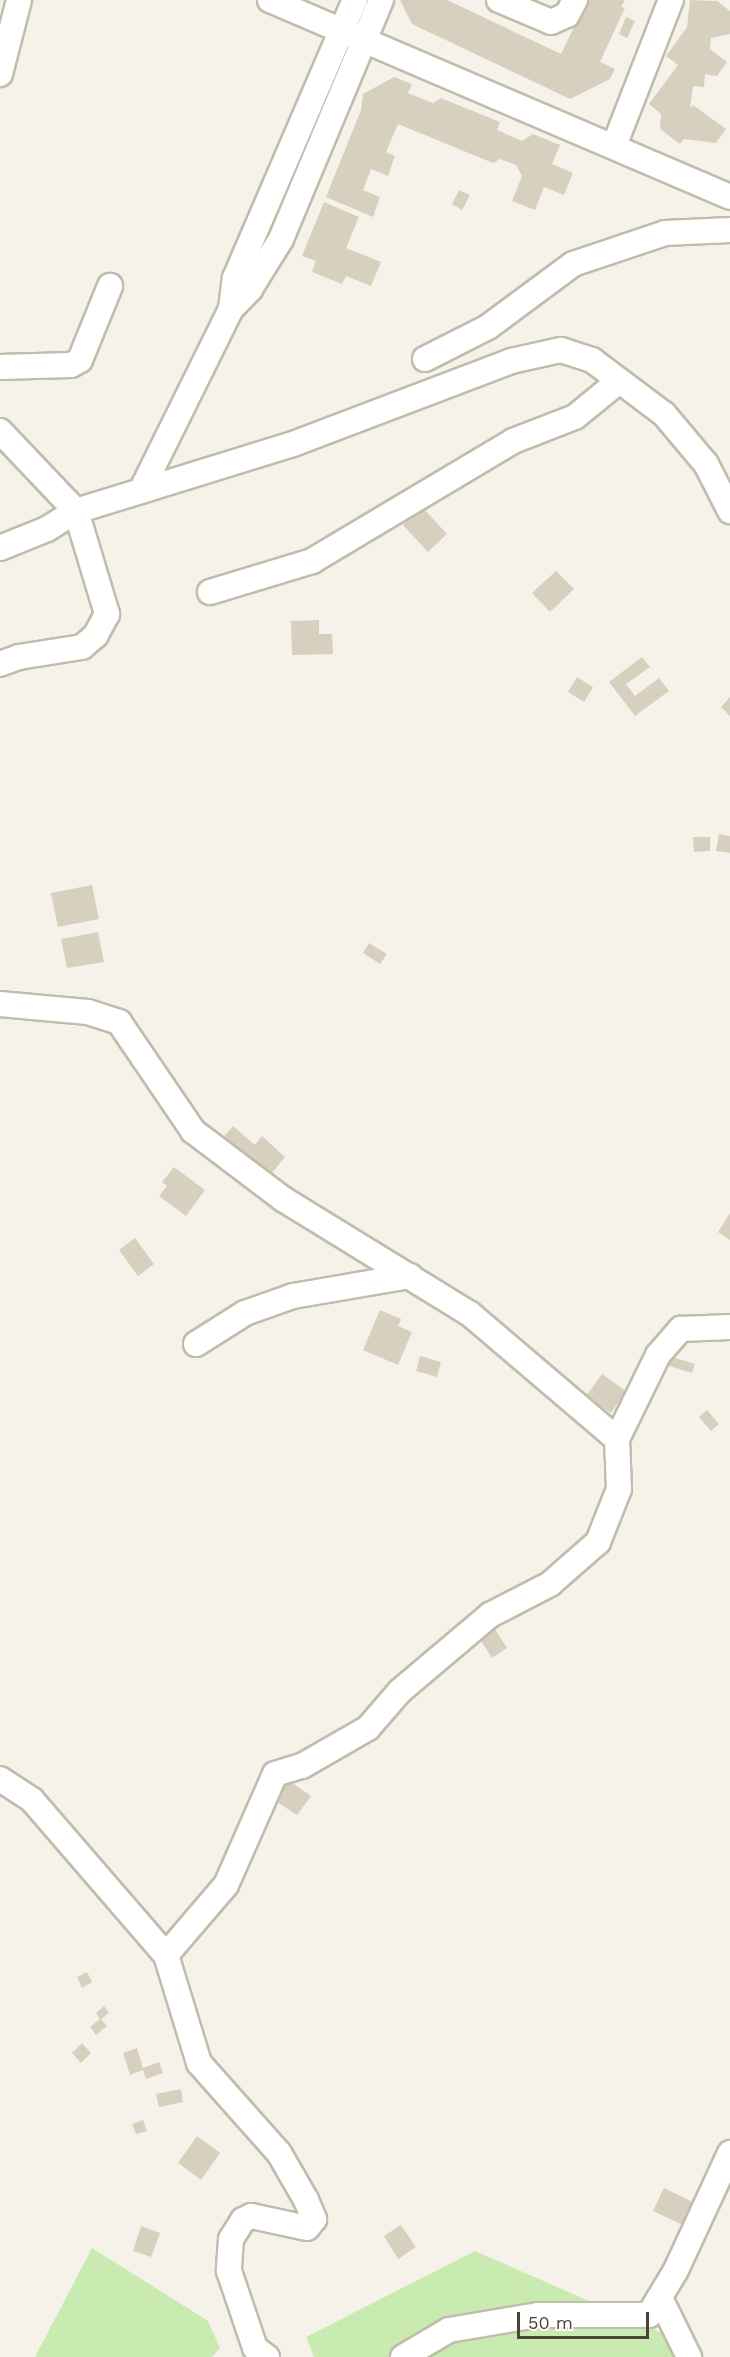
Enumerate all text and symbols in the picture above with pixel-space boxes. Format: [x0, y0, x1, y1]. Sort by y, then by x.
scale bar [520, 2300, 652, 2338]
text: 50 m [528, 2312, 573, 2333]

